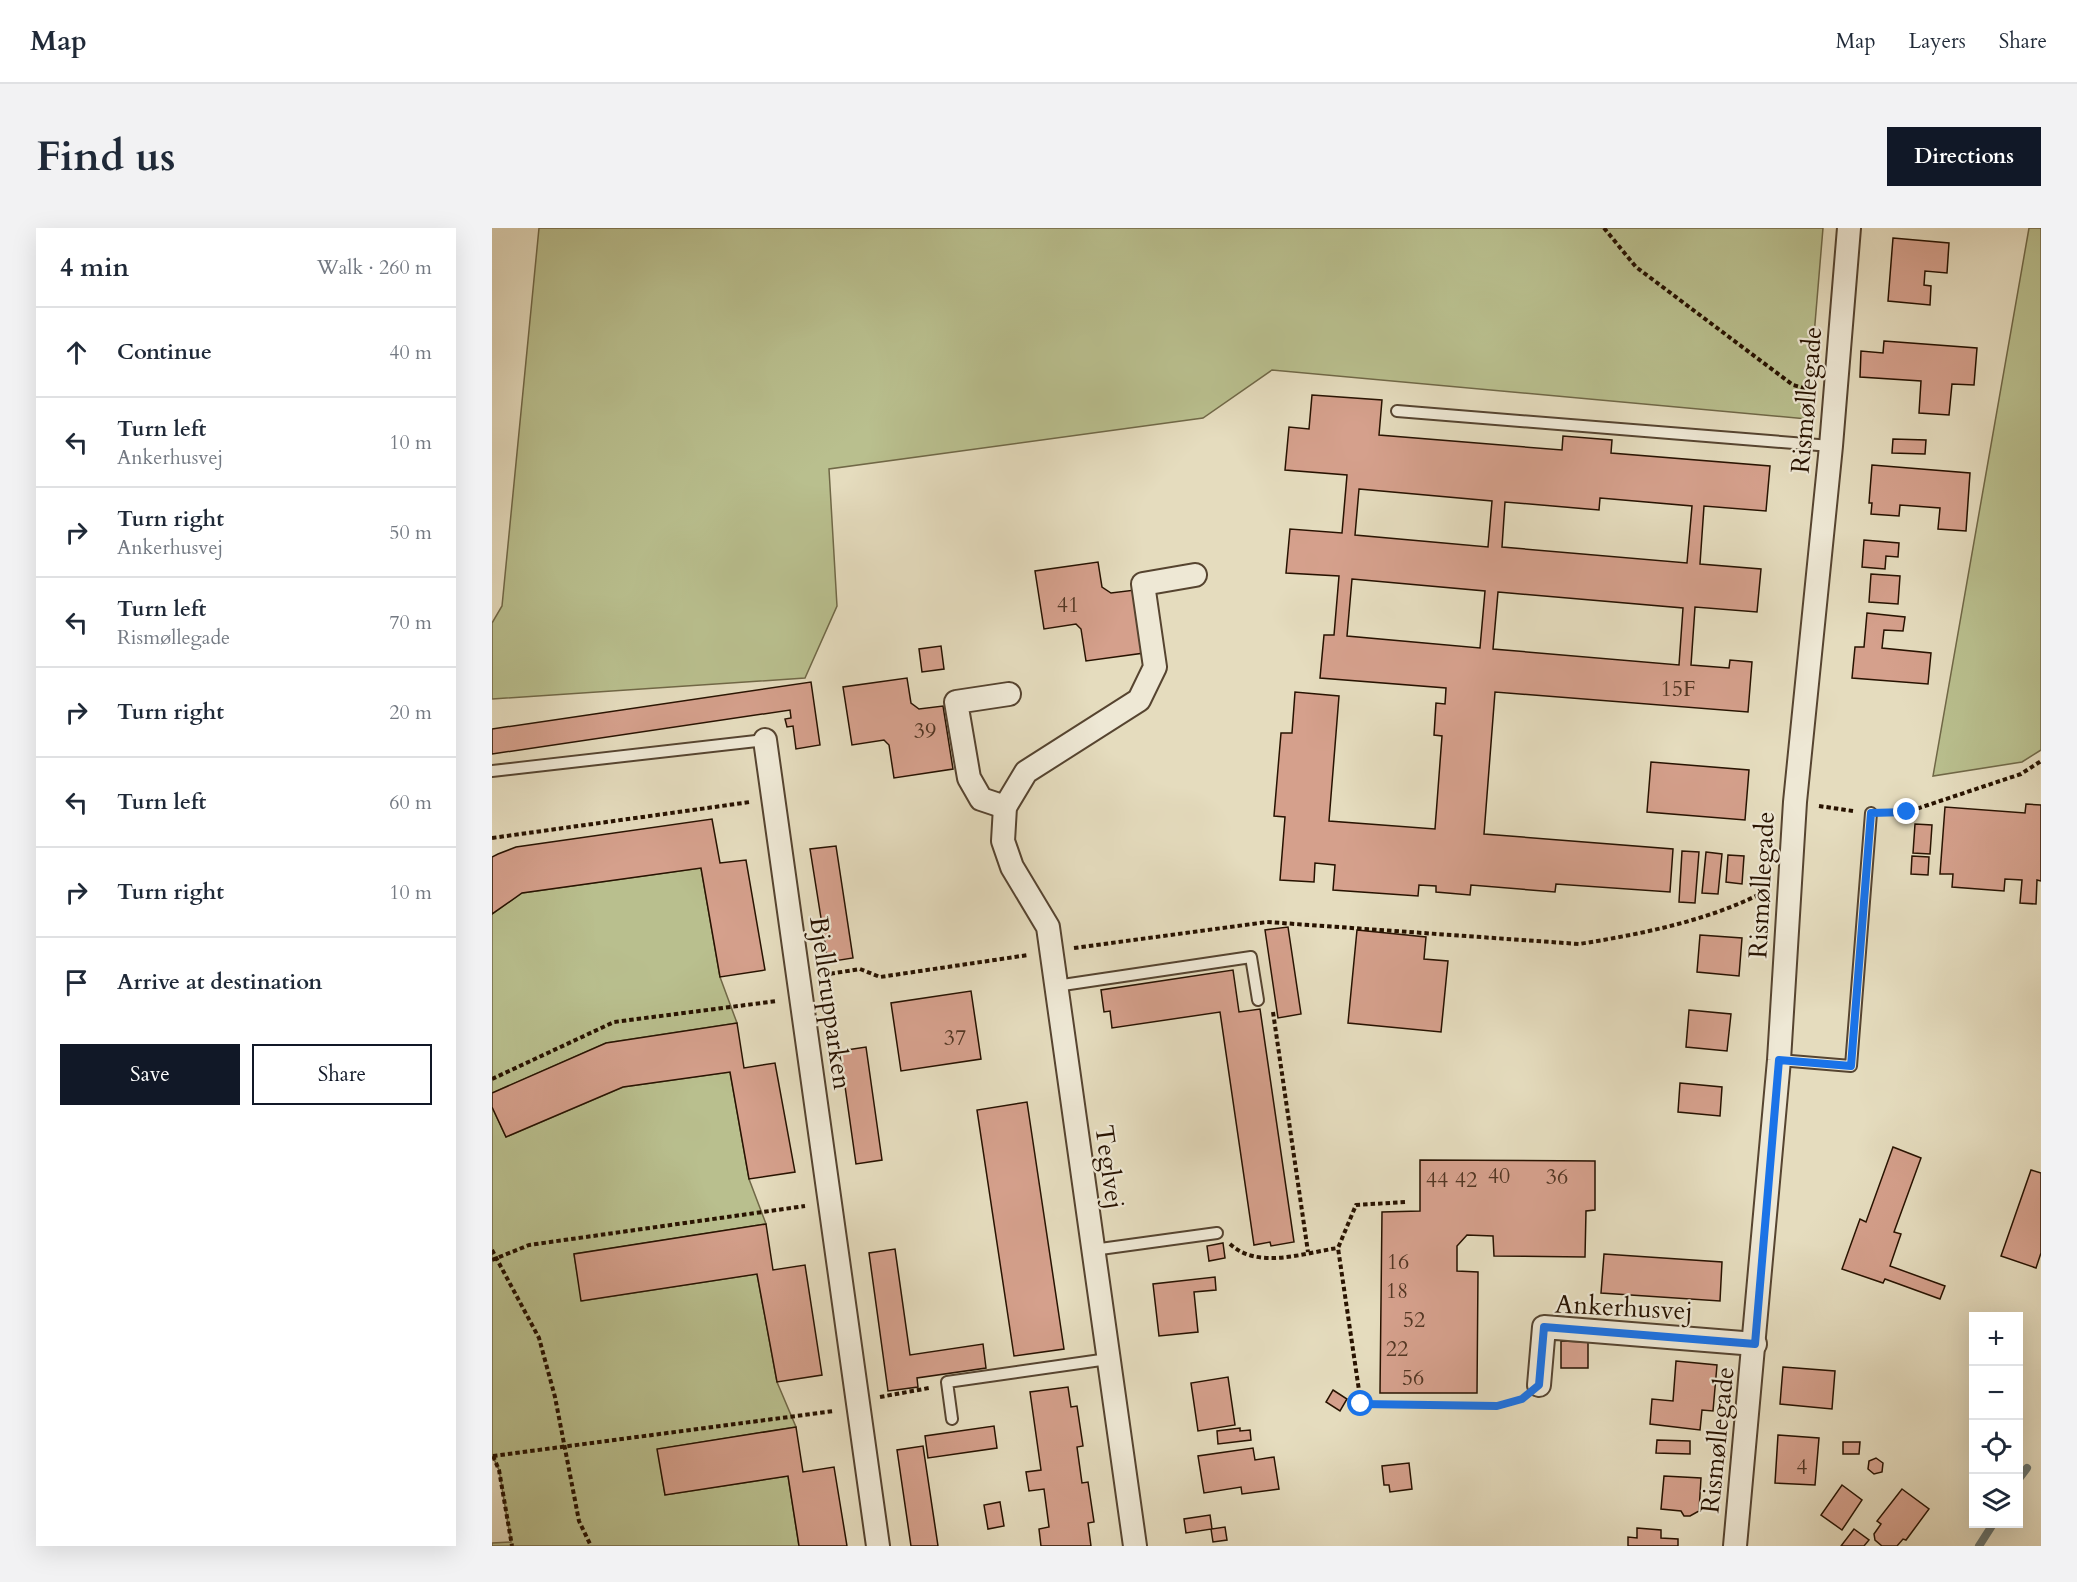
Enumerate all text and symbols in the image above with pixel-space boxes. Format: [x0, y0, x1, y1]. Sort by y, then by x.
text: Map [30, 22, 87, 60]
text: Map [1836, 27, 1876, 56]
text: Layers [1909, 27, 1966, 56]
text: Share [1999, 27, 2047, 56]
button: Directions [1887, 127, 2041, 186]
text: Find us [36, 128, 176, 185]
text: 4 min [60, 250, 129, 285]
text: Walk · 260 m [317, 254, 432, 281]
street label: Rismøllegade [1783, 325, 1830, 475]
icon: ahead [60, 336, 93, 369]
text: Continue [117, 337, 212, 367]
text: 40 m [389, 339, 432, 366]
text: Turn left [117, 414, 206, 444]
icon: left [60, 426, 93, 459]
text: 10 m [389, 429, 432, 456]
text: Ankerhusvej [117, 444, 223, 471]
text: Turn right [117, 504, 224, 534]
icon: right [60, 516, 93, 549]
text: 50 m [389, 519, 432, 546]
text: Ankerhusvej [117, 534, 223, 561]
house number: 41 [1057, 590, 1079, 620]
text: Turn left [117, 594, 206, 624]
icon: left [60, 606, 93, 639]
text: 70 m [389, 609, 432, 636]
text: Rismøllegade [117, 624, 230, 651]
house number: 15F [1660, 674, 1696, 704]
icon: right [60, 696, 93, 729]
text: Turn right [117, 697, 224, 727]
text: 20 m [389, 699, 432, 726]
house number: 39 [914, 716, 936, 746]
icon: left [60, 786, 93, 819]
text: Turn left [117, 787, 206, 817]
text: 60 m [389, 789, 432, 816]
route end [1893, 798, 1919, 824]
street label: Rismøllegade [1740, 811, 1783, 959]
icon: right [60, 876, 93, 909]
text: Turn right [117, 877, 224, 907]
text: 10 m [389, 879, 432, 906]
street label: Bjellerupparken [801, 914, 860, 1092]
icon: arrive [60, 966, 93, 999]
text: Arrive at destination [117, 967, 322, 997]
house number: 37 [944, 1023, 966, 1053]
button: Save [60, 1044, 240, 1105]
button: Share [252, 1044, 432, 1105]
street label: Teglvej [1086, 1123, 1133, 1211]
house number: 40 [1488, 1161, 1510, 1191]
house number: 36 [1546, 1162, 1568, 1192]
house number: 44 [1426, 1165, 1448, 1195]
house number: 42 [1455, 1165, 1477, 1195]
house number: 16 [1387, 1247, 1409, 1277]
house number: 18 [1386, 1276, 1408, 1306]
street label: Ankerhusvej [1554, 1286, 1694, 1329]
house number: 52 [1403, 1305, 1425, 1335]
map controls [1969, 1312, 2023, 1528]
button: + [1969, 1312, 2023, 1366]
house number: 22 [1386, 1334, 1408, 1364]
house number: 56 [1402, 1363, 1424, 1393]
street label: Rismøllegade [1692, 1365, 1743, 1515]
button: − [1969, 1366, 2023, 1420]
route start [1347, 1390, 1373, 1416]
button: locate [1969, 1420, 2023, 1474]
house number: 4 [1796, 1452, 1808, 1482]
button: layers [1969, 1474, 2023, 1528]

